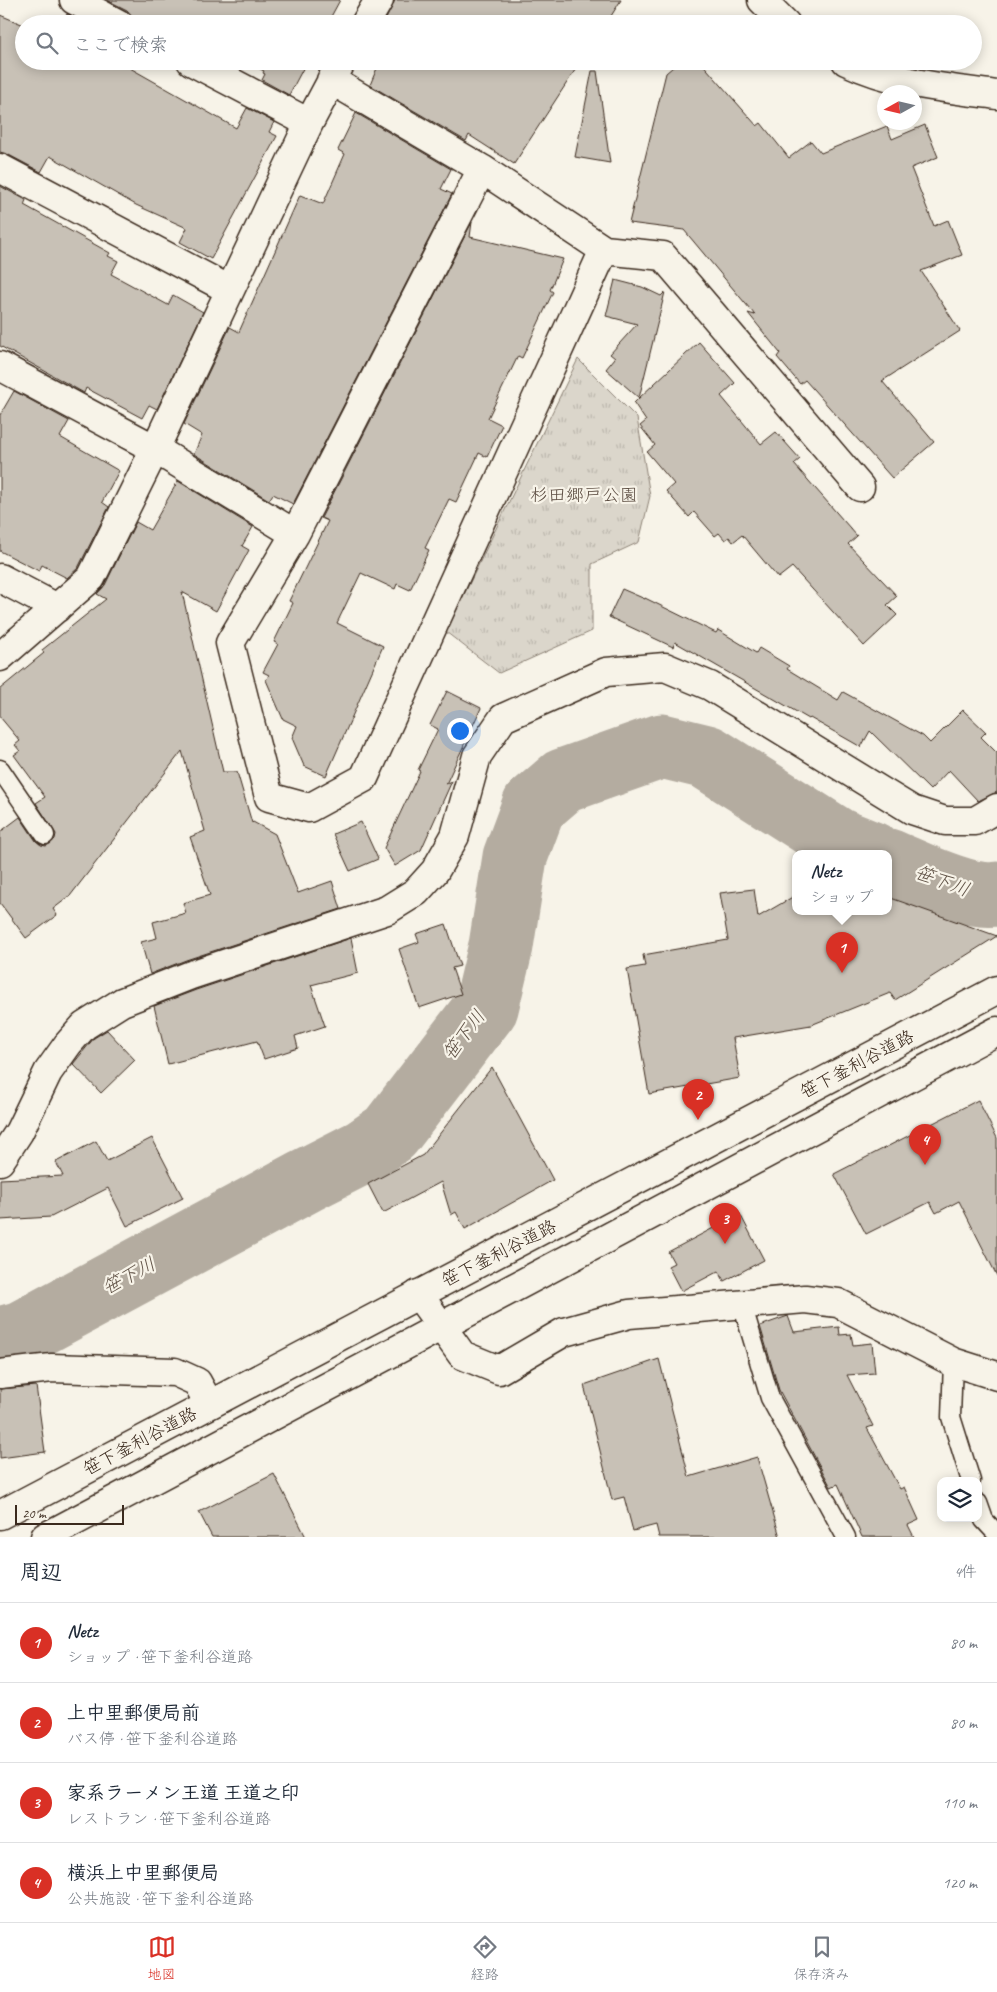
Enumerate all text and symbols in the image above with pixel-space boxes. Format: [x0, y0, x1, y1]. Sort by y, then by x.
search box [15, 15, 982, 70]
icon: search [33, 29, 61, 57]
text: ここで検索 [73, 33, 168, 57]
north arrow [877, 85, 922, 130]
park label: 杉田郷戸公園 [530, 484, 638, 506]
your location [447, 718, 473, 744]
popup [792, 850, 892, 915]
text: Netz [810, 859, 841, 883]
water label: 笹下川 [911, 860, 973, 902]
text: ショップ [810, 887, 874, 907]
pin: 1 [826, 932, 858, 973]
water label: 笹下川 [437, 1005, 491, 1065]
street label: 笹下釜利谷道路 [796, 1025, 918, 1103]
pin: 2 [682, 1079, 714, 1120]
pin: 4 [909, 1124, 941, 1165]
pin: 3 [709, 1203, 741, 1244]
street label: 笹下釜利谷道路 [438, 1215, 560, 1291]
water label: 笹下川 [98, 1252, 160, 1300]
street label: 笹下釜利谷道路 [79, 1402, 201, 1480]
map controls [937, 1477, 982, 1522]
button: layers [937, 1477, 982, 1522]
scale bar [15, 1502, 124, 1525]
text: 20 m [22, 1505, 46, 1522]
text: 周辺 [20, 1559, 62, 1585]
text: 4件 [954, 1562, 977, 1582]
text: Netz [67, 1619, 98, 1643]
text: 1 [32, 1633, 40, 1653]
text: 80 m [950, 1633, 977, 1653]
text: ショップ · 笹下釜利谷道路 [67, 1647, 253, 1667]
text: 上中里郵便局前 [67, 1701, 200, 1725]
text: 2 [32, 1713, 40, 1733]
text: 80 m [950, 1713, 977, 1733]
text: バス停 · 笹下釜利谷道路 [67, 1729, 238, 1749]
text: 家系ラーメン王道 王道之印 [67, 1781, 300, 1805]
text: 3 [32, 1793, 40, 1813]
text: 110 m [943, 1793, 977, 1813]
text: レストラン · 笹下釜利谷道路 [67, 1809, 271, 1829]
text: 横浜上中里郵便局 [67, 1861, 219, 1885]
text: 4 [32, 1873, 40, 1893]
text: 120 m [943, 1873, 977, 1893]
text: 公共施設 · 笹下釜利谷道路 [67, 1889, 254, 1909]
tab: 地図 [148, 1933, 176, 1983]
tab: 経路 [471, 1933, 499, 1983]
tab: 保存済み [794, 1933, 850, 1983]

